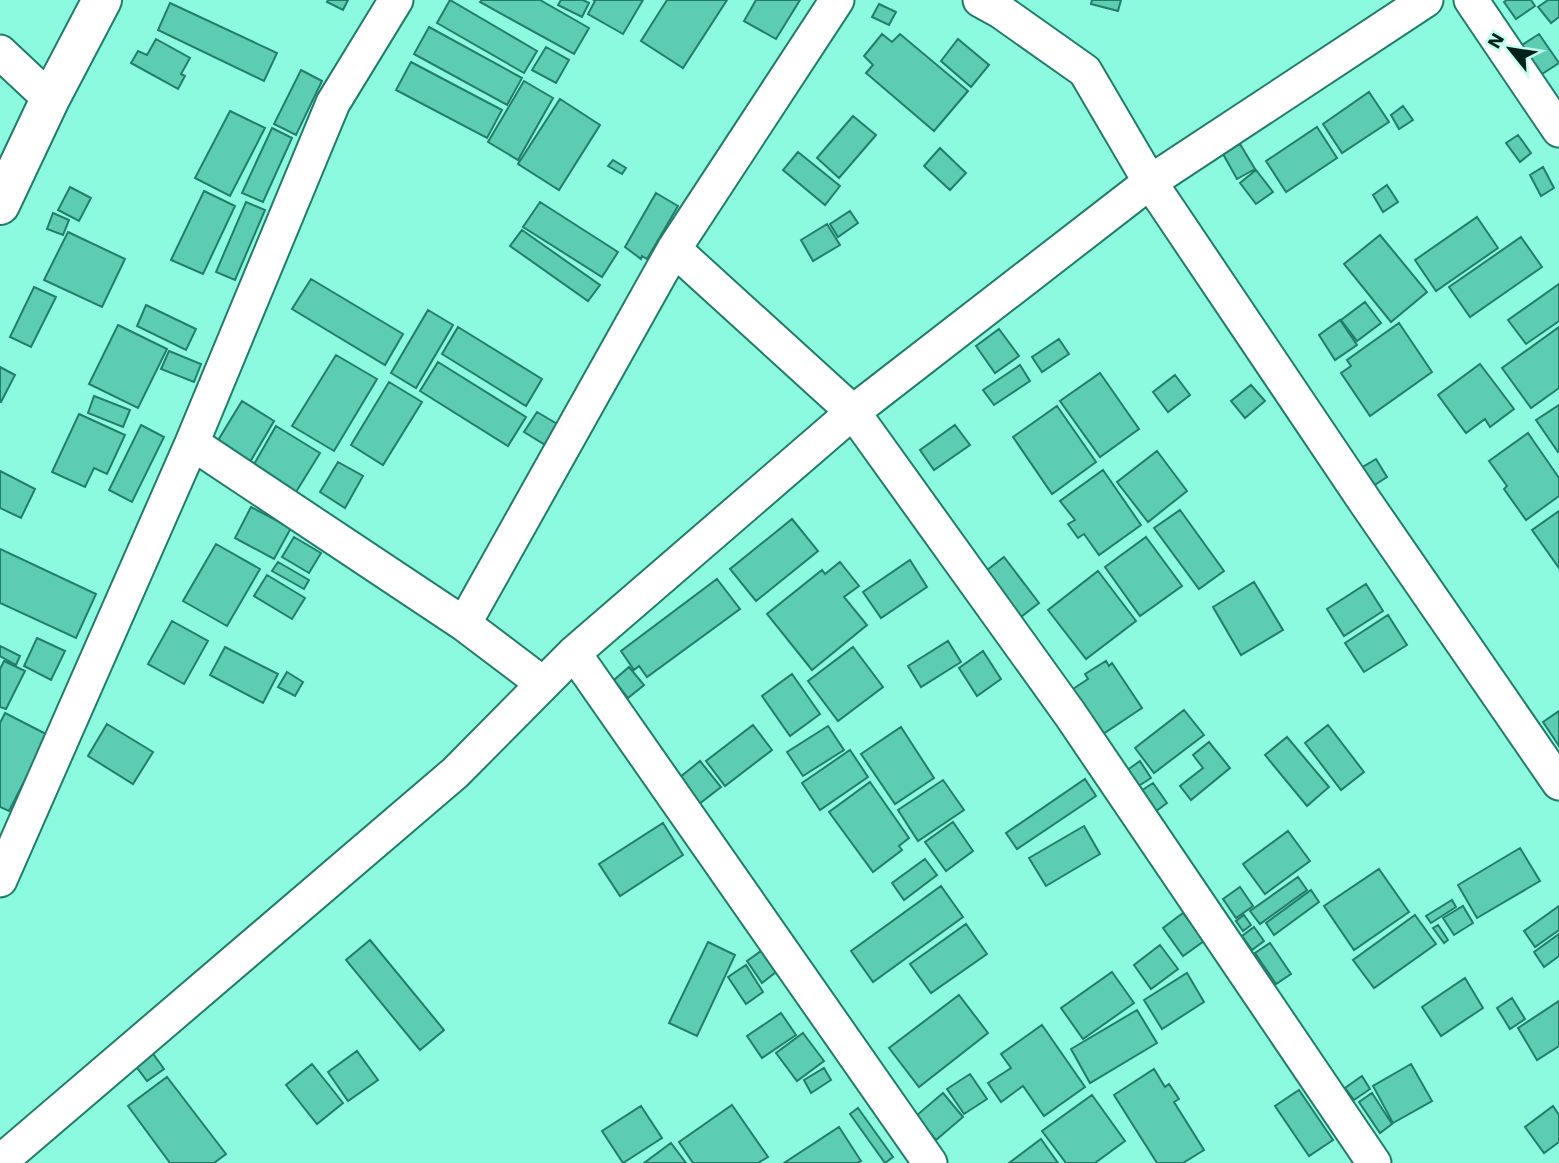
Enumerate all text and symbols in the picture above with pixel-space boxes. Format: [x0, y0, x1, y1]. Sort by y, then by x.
north arrow [1475, 14, 1545, 84]
text: N [1482, 29, 1509, 53]

